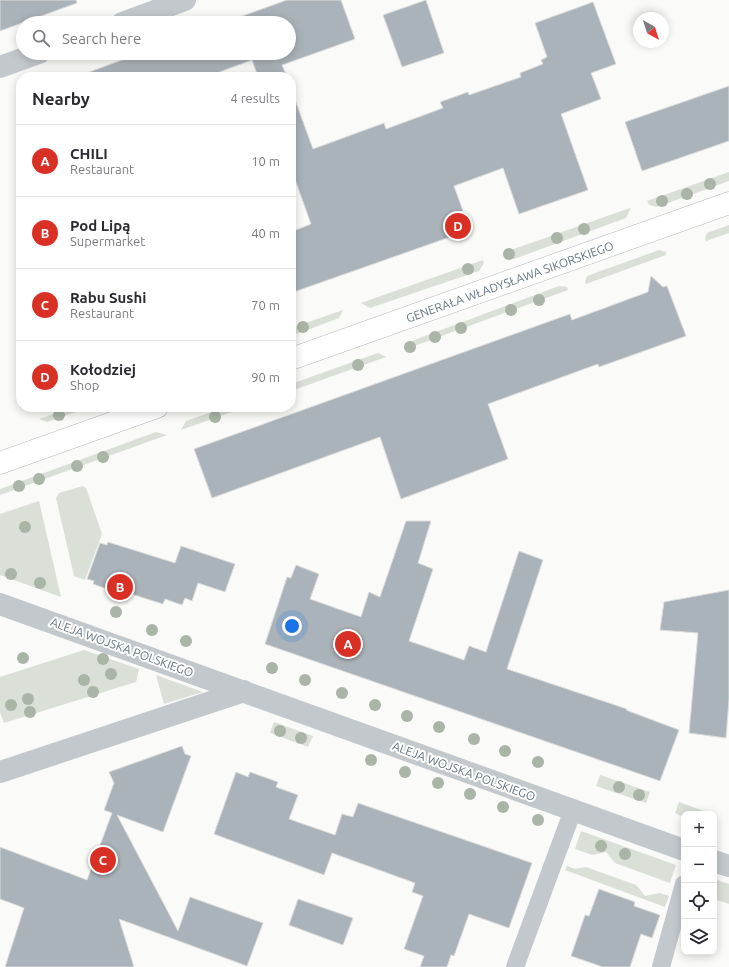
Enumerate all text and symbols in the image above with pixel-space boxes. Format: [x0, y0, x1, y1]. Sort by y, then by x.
north arrow [633, 12, 669, 48]
search box [16, 16, 296, 60]
icon: search [30, 27, 52, 49]
text: Search here [62, 30, 141, 47]
text: Nearby [32, 89, 90, 108]
text: 4 results [230, 91, 280, 105]
text: CHILI [70, 145, 108, 162]
text: A [40, 154, 50, 168]
text: 10 m [251, 154, 280, 168]
text: Restaurant [70, 162, 134, 176]
pin: D [445, 211, 471, 241]
text: Pod Lipą [70, 217, 130, 234]
text: B [41, 226, 49, 240]
text: 40 m [251, 226, 280, 240]
text: Supermarket [70, 234, 145, 248]
street label: GENERAŁA WŁADYSŁAWA SIKORSKIEGO [404, 238, 615, 324]
text: Rabu Sushi [70, 289, 146, 306]
text: C [41, 298, 49, 312]
text: 70 m [251, 298, 280, 312]
text: Restaurant [70, 306, 134, 320]
text: Kołodziej [70, 361, 136, 378]
text: D [40, 370, 50, 384]
text: 90 m [251, 370, 280, 384]
text: Shop [70, 378, 99, 392]
pin: B [107, 572, 133, 602]
street label: ALEJA WOJSKA POLSKIEGO [49, 615, 195, 679]
your location [282, 616, 302, 636]
pin: A [335, 629, 361, 659]
street label: ALEJA WOJSKA POLSKIEGO [391, 739, 537, 803]
map controls [681, 811, 717, 955]
button: + [681, 811, 717, 847]
pin: C [90, 845, 116, 875]
button: − [681, 847, 717, 883]
button: locate [681, 883, 717, 919]
button: layers [681, 919, 717, 955]

